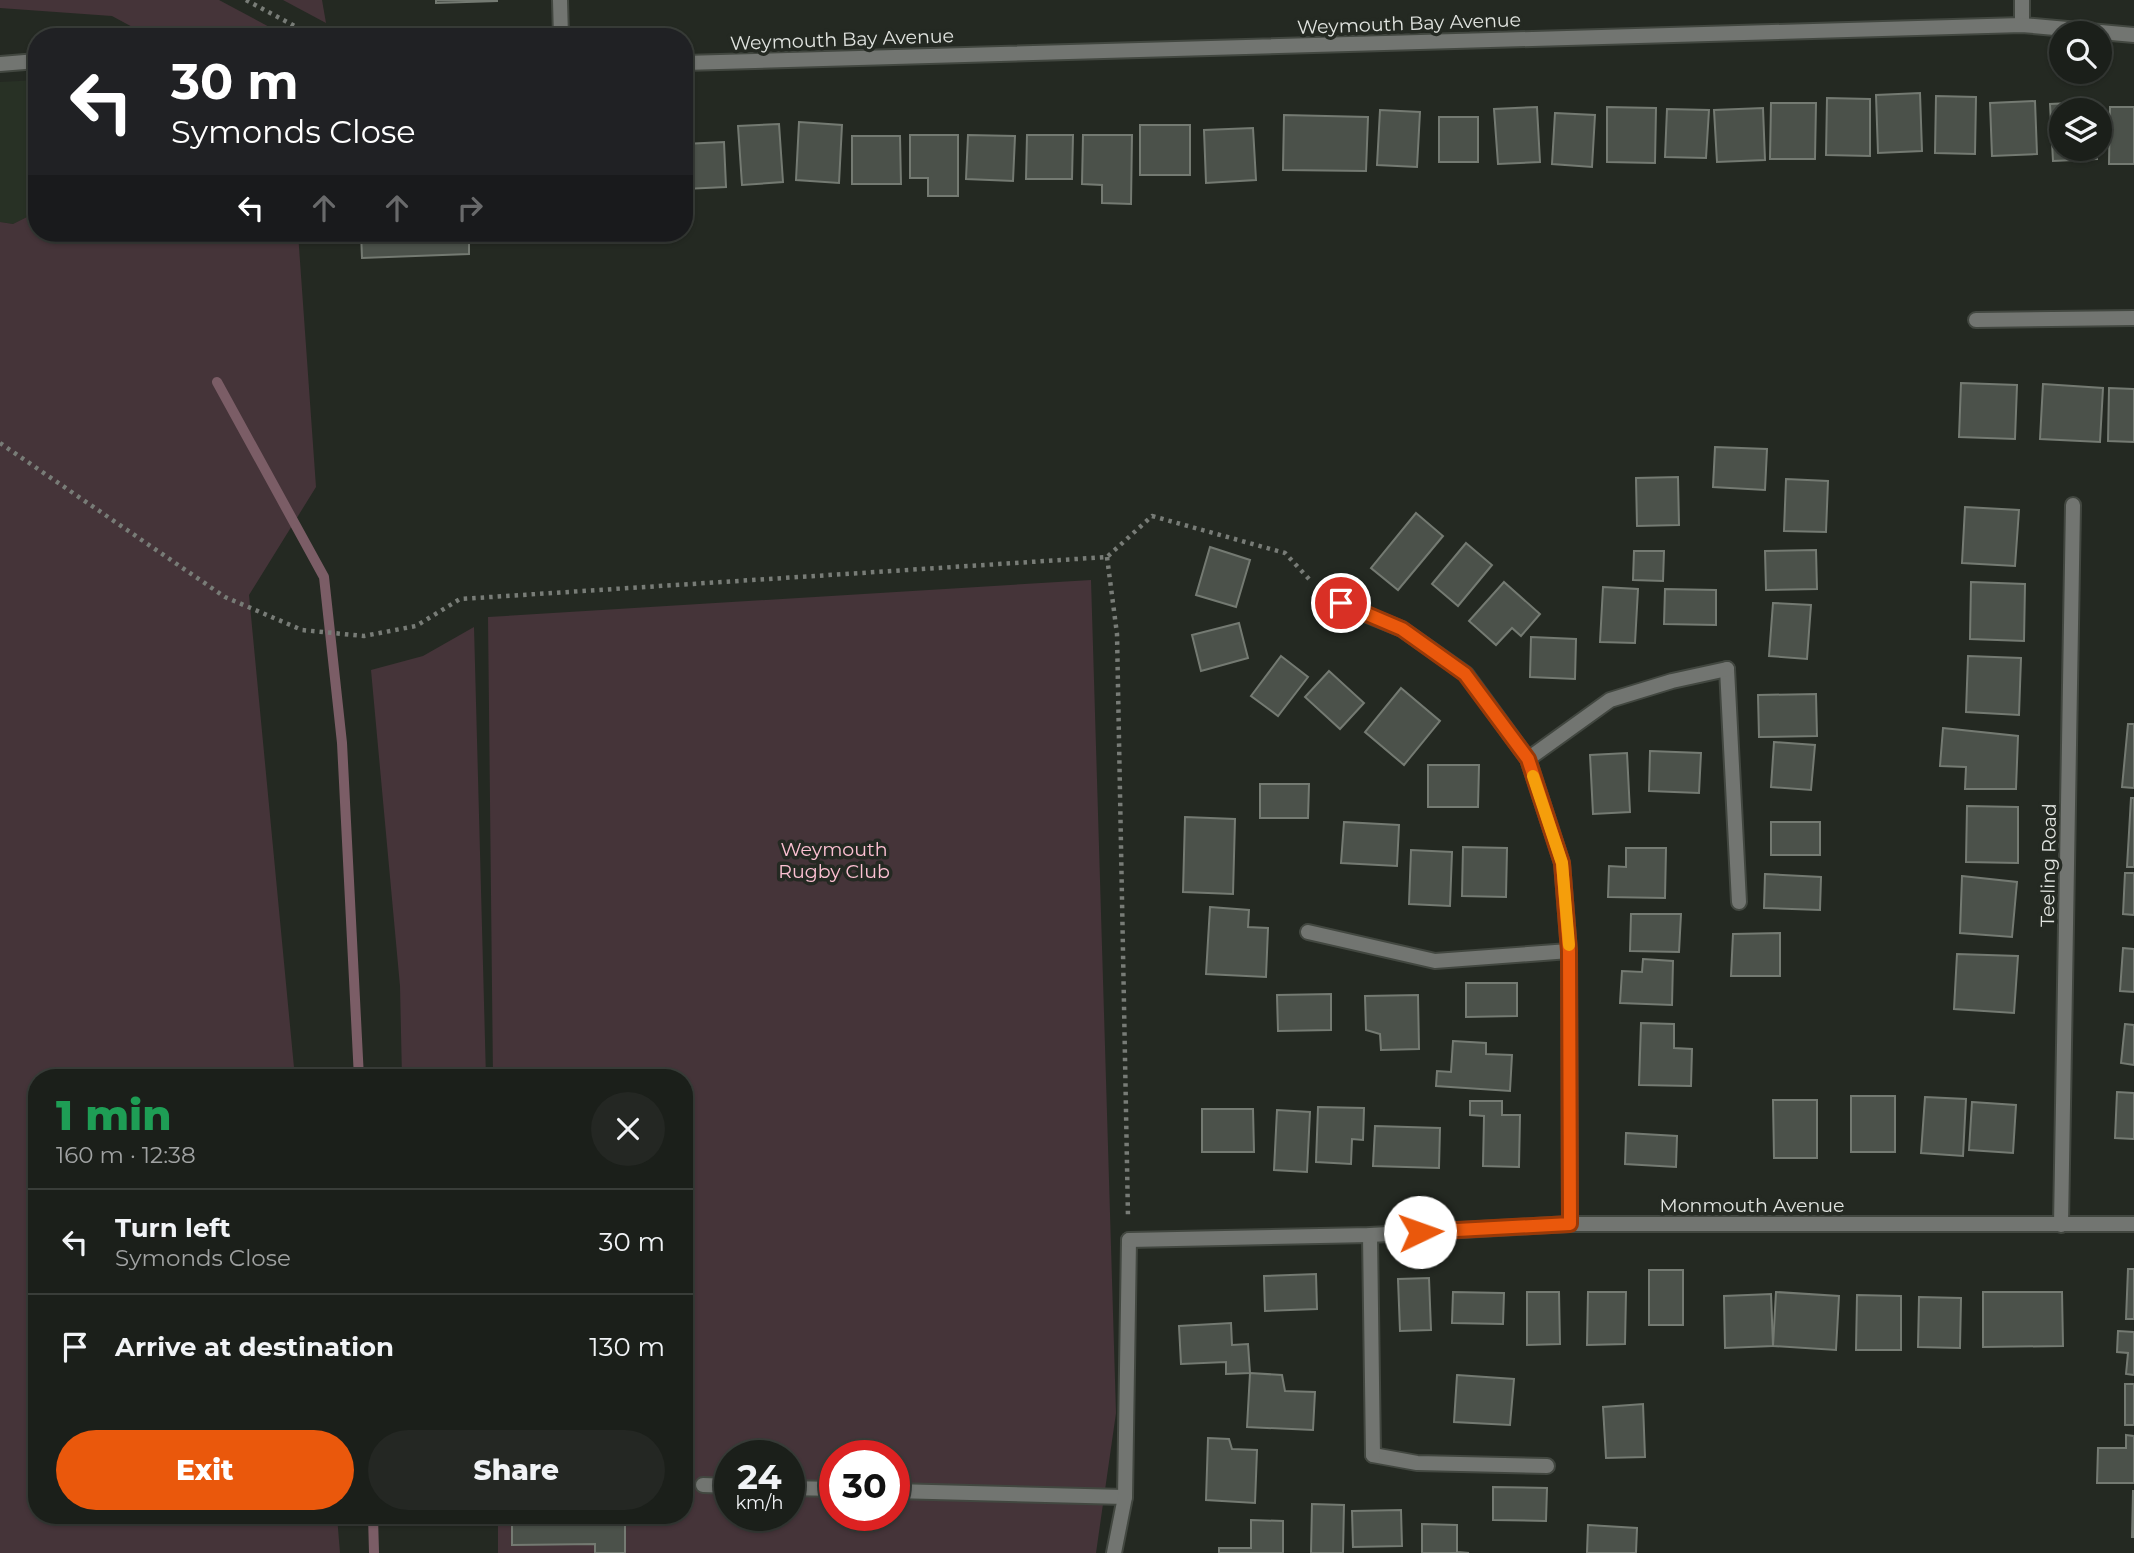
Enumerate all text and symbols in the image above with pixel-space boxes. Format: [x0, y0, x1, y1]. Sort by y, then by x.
street label: Weymouth Bay Avenue [1297, 8, 1521, 39]
map controls [2049, 21, 2112, 161]
button: search [2049, 21, 2112, 84]
street label: Weymouth Bay Avenue [730, 24, 954, 55]
text: 30 m [171, 52, 299, 111]
icon: left [56, 56, 147, 147]
button: layers [2049, 98, 2112, 161]
text: Symonds Close [171, 112, 416, 151]
icon: left [232, 189, 270, 227]
icon: ahead [305, 189, 343, 227]
icon: ahead [378, 189, 416, 227]
icon: right [451, 189, 489, 227]
pin [1311, 573, 1371, 633]
icon: arrive [1322, 584, 1360, 622]
street label: Teeling Road [2036, 803, 2061, 927]
park label: Weymouth Rugby Club [778, 838, 890, 883]
text: 1 min [56, 1089, 172, 1141]
button: close [591, 1092, 665, 1166]
text: 160 m · 12:38 [56, 1141, 196, 1169]
street label: Monmouth Avenue [1660, 1194, 1844, 1217]
position arrow [1383, 1195, 1457, 1269]
text: Turn left [115, 1212, 231, 1244]
icon: left [56, 1223, 94, 1261]
text: 30 m [599, 1226, 665, 1258]
text: Symonds Close [115, 1244, 291, 1272]
icon: arrive [56, 1328, 94, 1366]
text: Arrive at destination [115, 1331, 394, 1363]
text: 130 m [589, 1331, 665, 1363]
button: Exit [56, 1430, 354, 1510]
button: Share [368, 1430, 665, 1510]
speed limit sign: 30 [819, 1440, 910, 1531]
text: 24 [737, 1455, 782, 1498]
text: km/h [735, 1492, 784, 1514]

